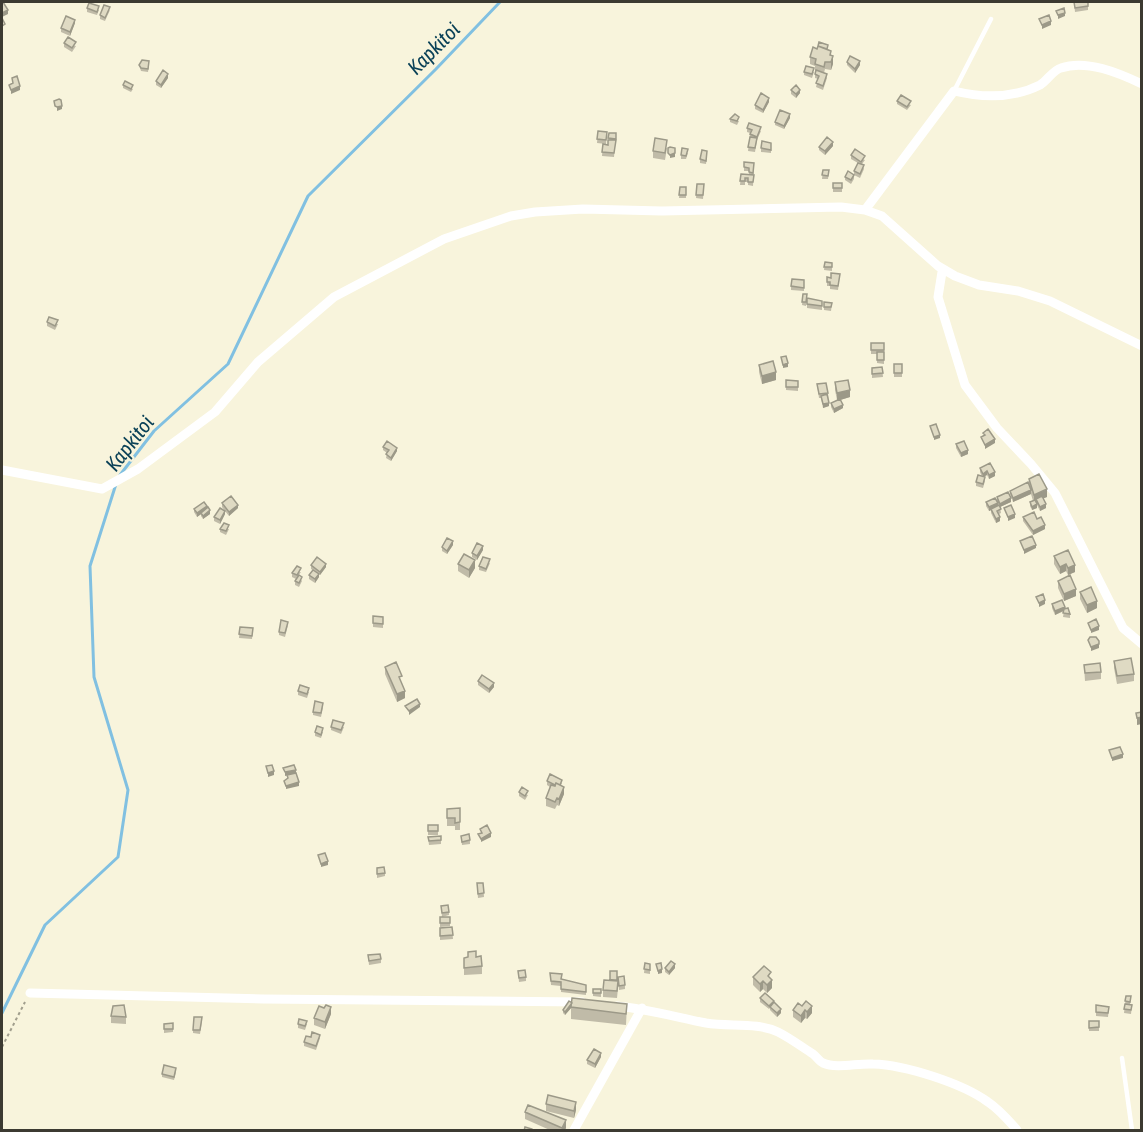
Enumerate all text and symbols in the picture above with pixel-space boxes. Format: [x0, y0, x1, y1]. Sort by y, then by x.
water label: Kapkitoi [402, 17, 464, 79]
water label: Kapkitoi [100, 410, 158, 475]

